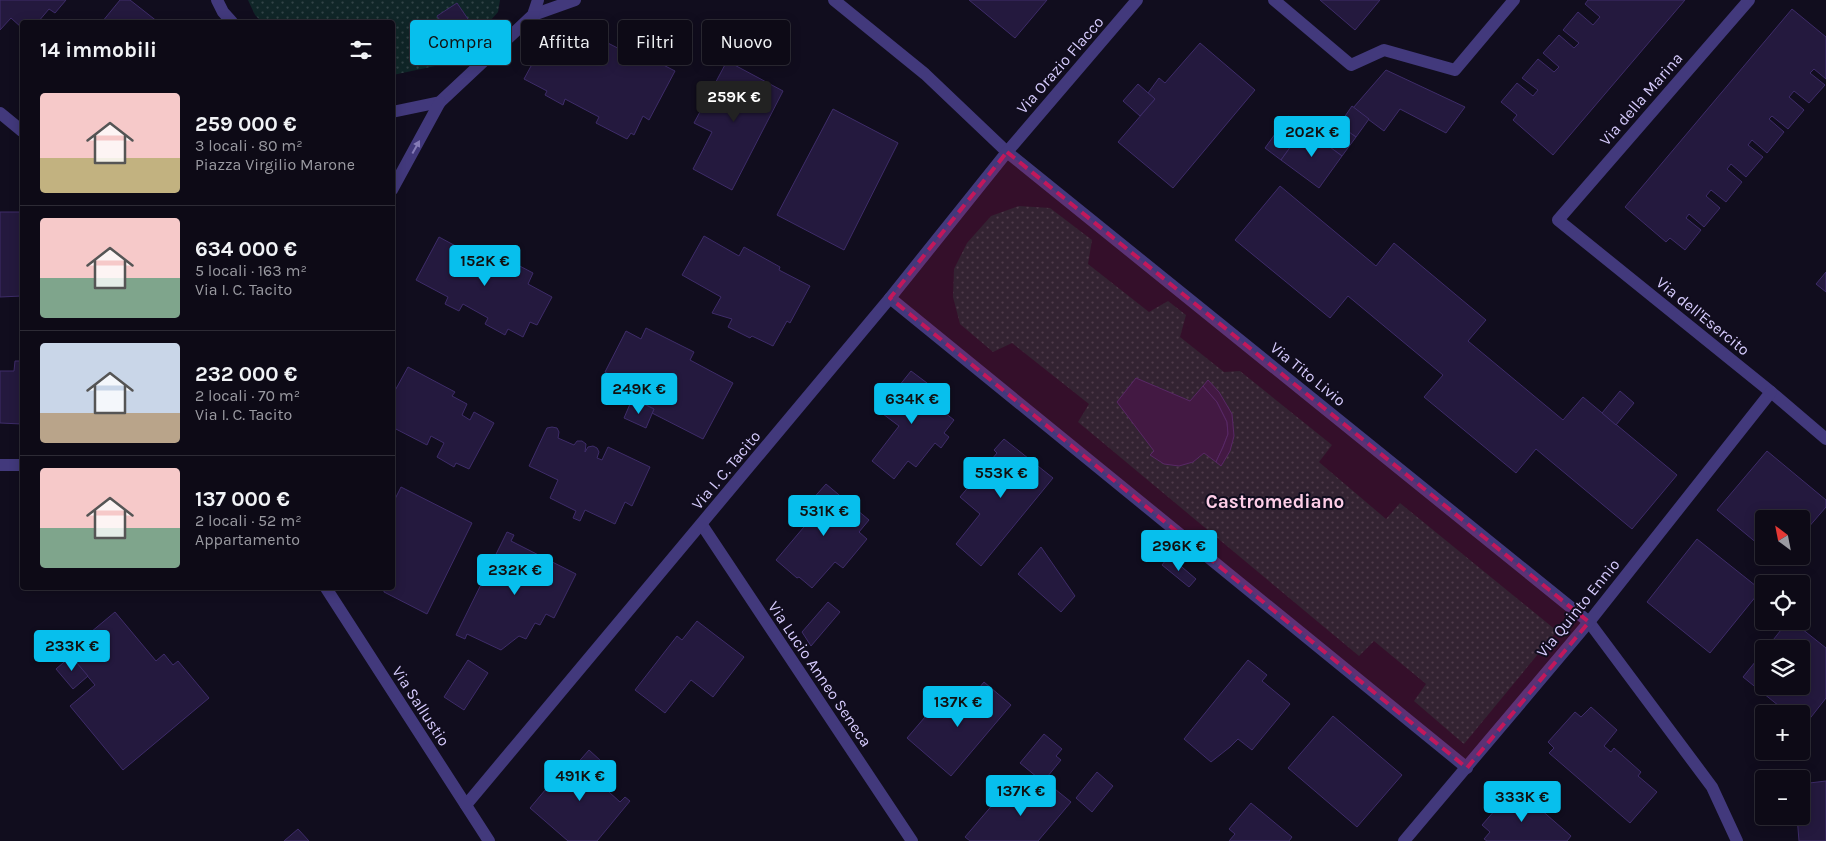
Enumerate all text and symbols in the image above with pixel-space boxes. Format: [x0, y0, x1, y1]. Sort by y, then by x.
street label: Via Orazio Flacco [1012, 12, 1108, 118]
chip: Compra [410, 20, 511, 65]
chip: Affitta [521, 20, 608, 65]
chip: Filtri [618, 20, 692, 65]
chip: Nuovo [702, 20, 790, 65]
icon: filters [347, 36, 375, 64]
text: 14 immobili [40, 38, 157, 62]
street label: Via della Marina [1595, 49, 1687, 149]
pin: 259K € [693, 80, 775, 123]
text: 259K € [707, 87, 761, 106]
text: 259 000 € [195, 112, 297, 136]
icon: home [80, 113, 140, 173]
pin: 202K € [1271, 116, 1353, 158]
text: 202K € [1285, 122, 1339, 141]
text: 3 locali · 80 m² [195, 136, 303, 155]
one-way arrow [412, 140, 420, 154]
text: Piazza Virgilio Marone [195, 155, 355, 174]
text: 634 000 € [195, 237, 297, 261]
icon: home [80, 238, 140, 298]
pin: 152K € [444, 244, 526, 287]
text: 152K € [460, 251, 510, 270]
text: 5 locali · 163 m² [195, 261, 307, 280]
street label: Via dell'Esercito [1653, 273, 1753, 359]
text: Via I. C. Tacito [195, 280, 292, 299]
street label: Via Tito Livio [1266, 338, 1350, 410]
text: 232 000 € [195, 362, 297, 386]
icon: home [80, 363, 140, 423]
pin: 249K € [598, 372, 680, 415]
text: 249K € [612, 379, 666, 398]
pin: 634K € [871, 382, 953, 425]
text: 2 locali · 70 m² [195, 386, 300, 405]
text: 634K € [885, 389, 939, 408]
text: Via I. C. Tacito [195, 405, 292, 424]
street label: Via I. C. Tacito [687, 427, 765, 513]
pin: 553K € [960, 456, 1042, 499]
text: 553K € [974, 463, 1028, 482]
text: 137 000 € [195, 487, 290, 511]
icon: home [80, 488, 140, 548]
district label: Castromediano [1206, 491, 1344, 513]
pin: 531K € [783, 494, 865, 537]
text: 531K € [799, 501, 849, 520]
north arrow [1755, 510, 1810, 565]
map controls [1755, 510, 1810, 825]
text: 2 locali · 52 m² [195, 511, 302, 530]
text: Appartamento [195, 530, 300, 549]
pin: 296K € [1138, 530, 1220, 572]
text: 296K € [1152, 536, 1206, 555]
pin: 232K € [474, 554, 556, 596]
street label: Via Quinto Ennio [1532, 555, 1624, 661]
text: 232K € [488, 560, 542, 579]
button: locate [1755, 575, 1810, 630]
street label: Via Lucio Anneo Seneca [764, 598, 876, 750]
pin: 233K € [31, 630, 113, 672]
text: 233K € [45, 636, 99, 655]
button: layers [1755, 640, 1810, 695]
street label: Via Sallustio [388, 662, 454, 750]
pin: 137K € [917, 686, 999, 728]
text: 137K € [934, 692, 982, 711]
button: + [1755, 705, 1810, 760]
pin: 491K € [539, 760, 621, 802]
text: 491K € [555, 766, 605, 785]
button: − [1755, 770, 1810, 825]
pin: 137K € [980, 774, 1062, 817]
pin: 333K € [1481, 780, 1563, 823]
text: 137K € [997, 781, 1045, 800]
text: 333K € [1495, 787, 1549, 806]

